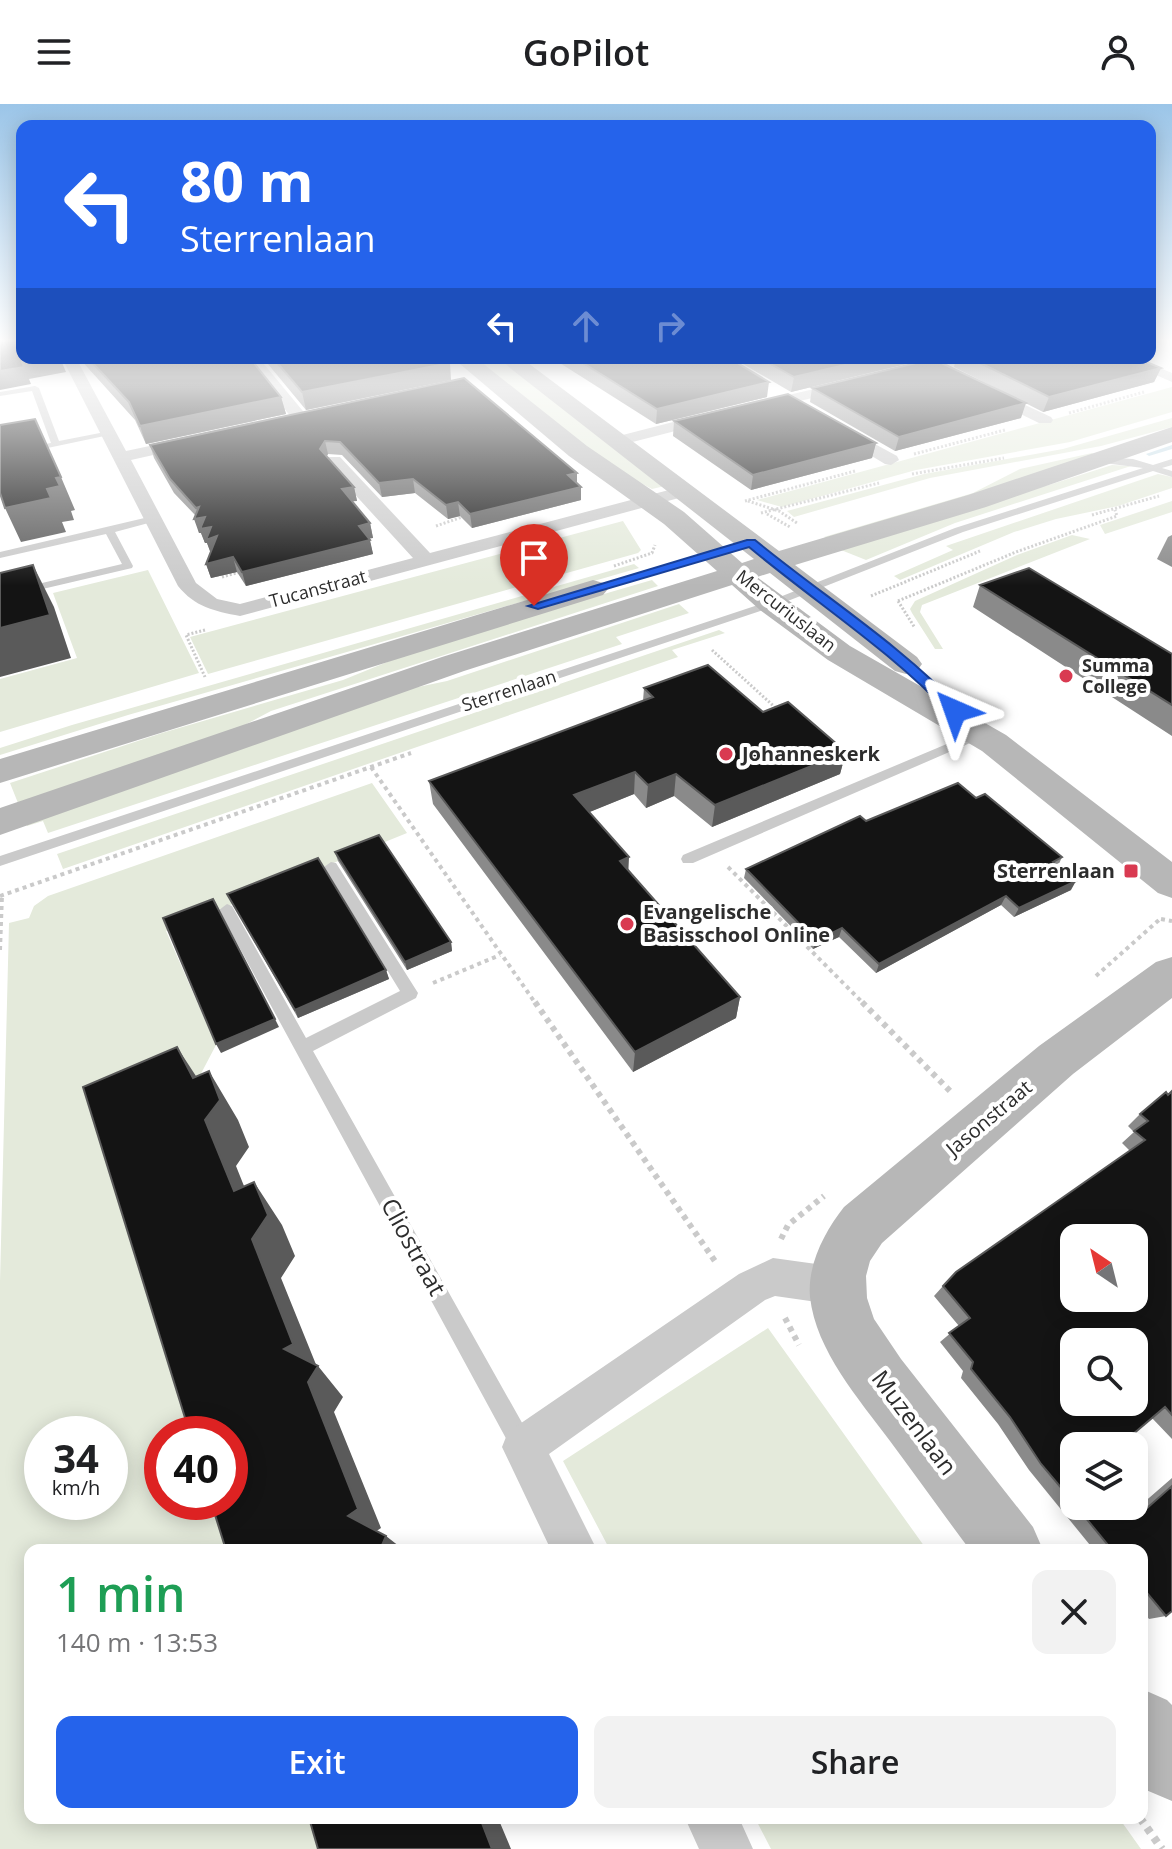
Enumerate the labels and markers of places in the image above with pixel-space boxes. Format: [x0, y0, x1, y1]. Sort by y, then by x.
pin [500, 524, 568, 606]
place label: Summa College [1082, 653, 1150, 698]
marker: Summa College [1057, 667, 1075, 685]
place label: Johanneskerk [740, 740, 881, 767]
marker: Johanneskerk [717, 745, 735, 763]
place label: Sterrenlaan [997, 857, 1115, 884]
marker: Sterrenlaan [1122, 862, 1140, 880]
place label: Evangelische Basisschool Online [643, 898, 830, 948]
marker: Evangelische Basisschool Online [618, 915, 636, 933]

